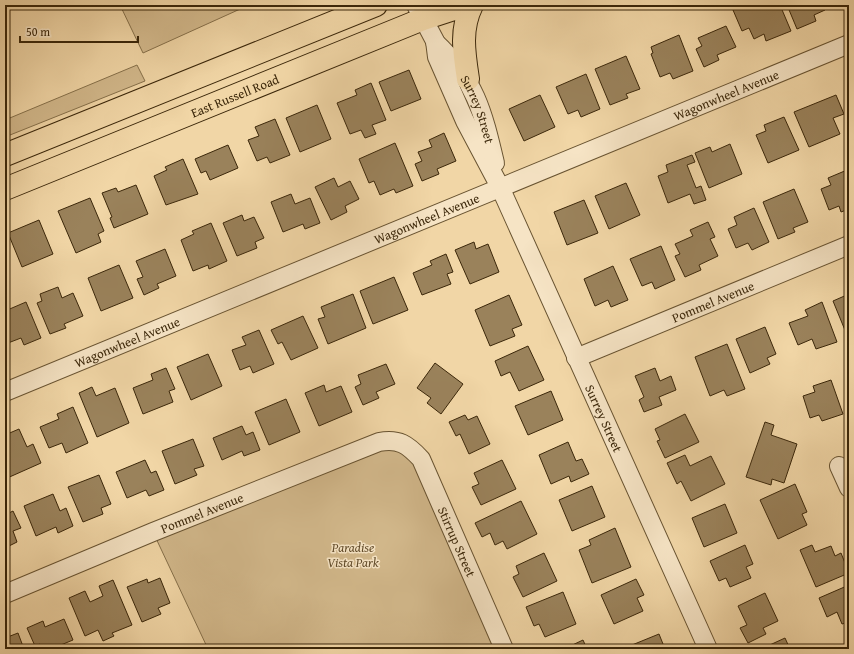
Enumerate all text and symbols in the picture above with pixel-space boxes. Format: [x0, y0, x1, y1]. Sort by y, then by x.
scale bar [20, 18, 138, 44]
text: 50 m [26, 23, 50, 40]
street label: Wagonwheel Avenue [671, 64, 782, 125]
street label: East Russell Road [188, 69, 282, 122]
street label: Surrey Street [456, 71, 500, 146]
street label: Wagonwheel Avenue [371, 188, 482, 248]
street label: Pommel Avenue [669, 276, 757, 327]
street label: Wagonwheel Avenue [71, 311, 183, 372]
street label: Surrey Street [581, 381, 628, 456]
street label: Pommel Avenue [158, 488, 246, 538]
street label: Stirrup Street [433, 503, 481, 580]
park label: Paradise Vista Park [327, 538, 379, 572]

